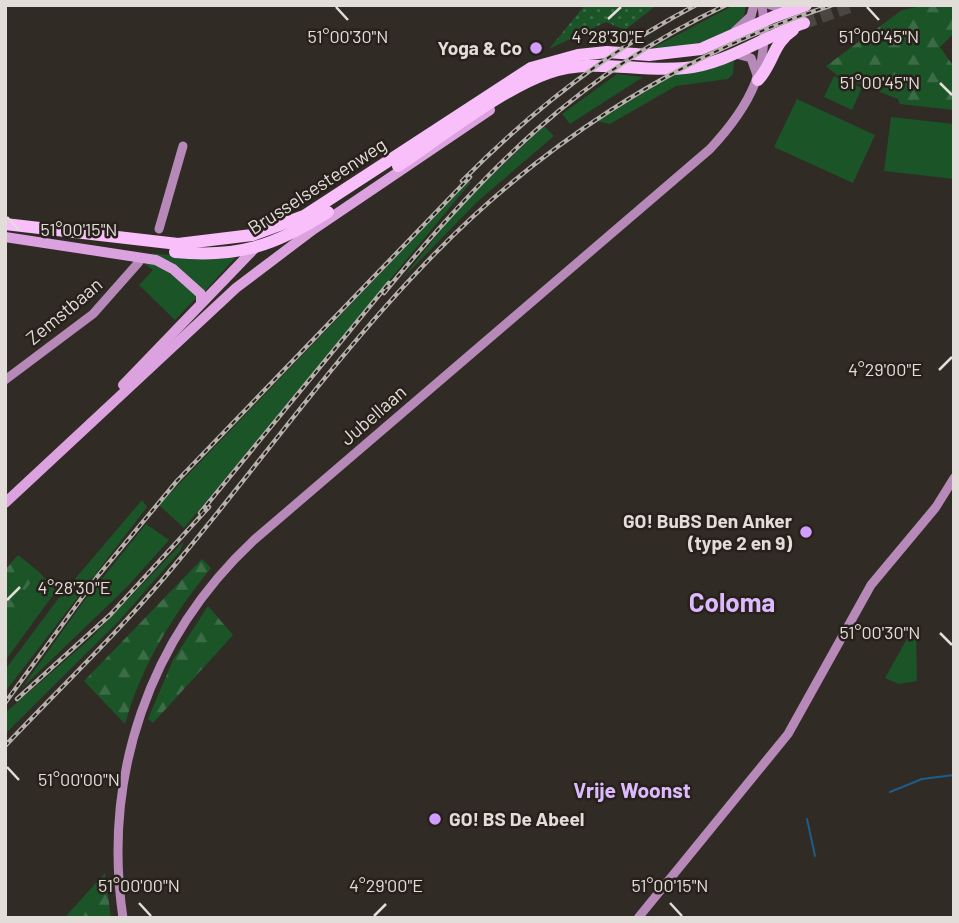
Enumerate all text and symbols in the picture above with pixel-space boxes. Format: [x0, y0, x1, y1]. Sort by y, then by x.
text: 51°00'30"N [308, 25, 388, 47]
text: 4°28'30"E [571, 25, 645, 47]
text: 51°00'45"N [839, 25, 919, 47]
place label: Yoga & Co [437, 36, 522, 59]
marker: Yoga & Co [528, 40, 544, 56]
text: 51°00'45"N [840, 71, 920, 93]
street label: Brusselsesteenweg [243, 132, 390, 239]
text: 51°00'15"N [40, 218, 118, 240]
street label: Zemstbaan [21, 272, 106, 349]
text: 4°29'00"E [848, 358, 922, 380]
street label: Jubellaan [335, 380, 410, 450]
place label: GO! BuBS Den Anker (type 2 en 9) [623, 509, 793, 554]
marker: GO! BuBS Den Anker (type 2 en 9) [798, 524, 814, 540]
text: 4°28'30"E [37, 576, 111, 598]
district label: Coloma [689, 586, 775, 617]
text: 51°00'30"N [840, 621, 920, 643]
text: 51°00'00"N [38, 768, 120, 790]
district label: Vrije Woonst [573, 777, 691, 802]
place label: GO! BS De Abeel [449, 807, 584, 830]
marker: GO! BS De Abeel [427, 811, 443, 827]
text: 51°00'00"N [98, 874, 180, 896]
text: 4°29'00"E [349, 874, 423, 896]
text: 51°00'15"N [631, 874, 709, 896]

